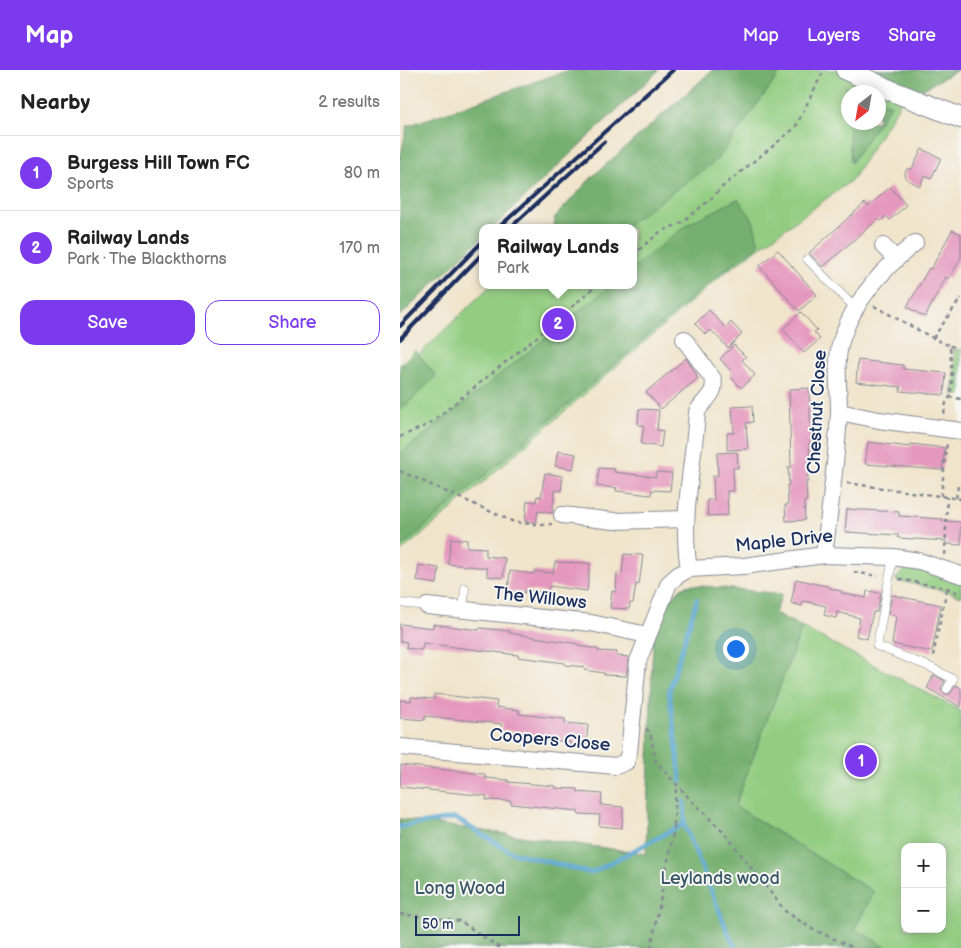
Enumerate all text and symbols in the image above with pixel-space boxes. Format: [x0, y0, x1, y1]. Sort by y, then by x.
text: Map [25, 21, 73, 50]
text: Map [743, 25, 779, 46]
text: Layers [807, 25, 860, 46]
text: Share [888, 25, 936, 46]
north arrow [841, 85, 886, 130]
text: Nearby [20, 90, 90, 115]
text: 2 results [318, 93, 380, 112]
text: Burgess Hill Town FC [67, 152, 250, 175]
text: 1 [33, 164, 39, 183]
text: 80 m [344, 164, 380, 183]
text: Sports [67, 175, 114, 194]
popup [479, 224, 637, 289]
text: Railway Lands [67, 227, 189, 250]
text: Railway Lands [497, 236, 619, 259]
text: 2 [31, 239, 41, 258]
text: 170 m [339, 239, 380, 258]
text: Park · The Blackthorns [67, 250, 227, 269]
text: Park [497, 259, 529, 278]
button: Save [20, 300, 195, 345]
button: Share [205, 300, 380, 345]
pin: 2 [542, 305, 574, 343]
street label: Chestnut Close [803, 349, 831, 475]
street label: Maple Drive [734, 525, 834, 557]
street label: The Willows [492, 583, 588, 613]
your location [723, 636, 749, 662]
street label: Coopers Close [489, 724, 612, 756]
pin: 1 [845, 742, 877, 780]
map controls [901, 843, 946, 933]
button: + [901, 843, 946, 888]
park label: Leylands wood [660, 868, 780, 889]
park label: Long Wood [415, 878, 505, 899]
button: − [901, 888, 946, 933]
scale bar [415, 913, 520, 936]
text: 50 m [422, 916, 454, 933]

